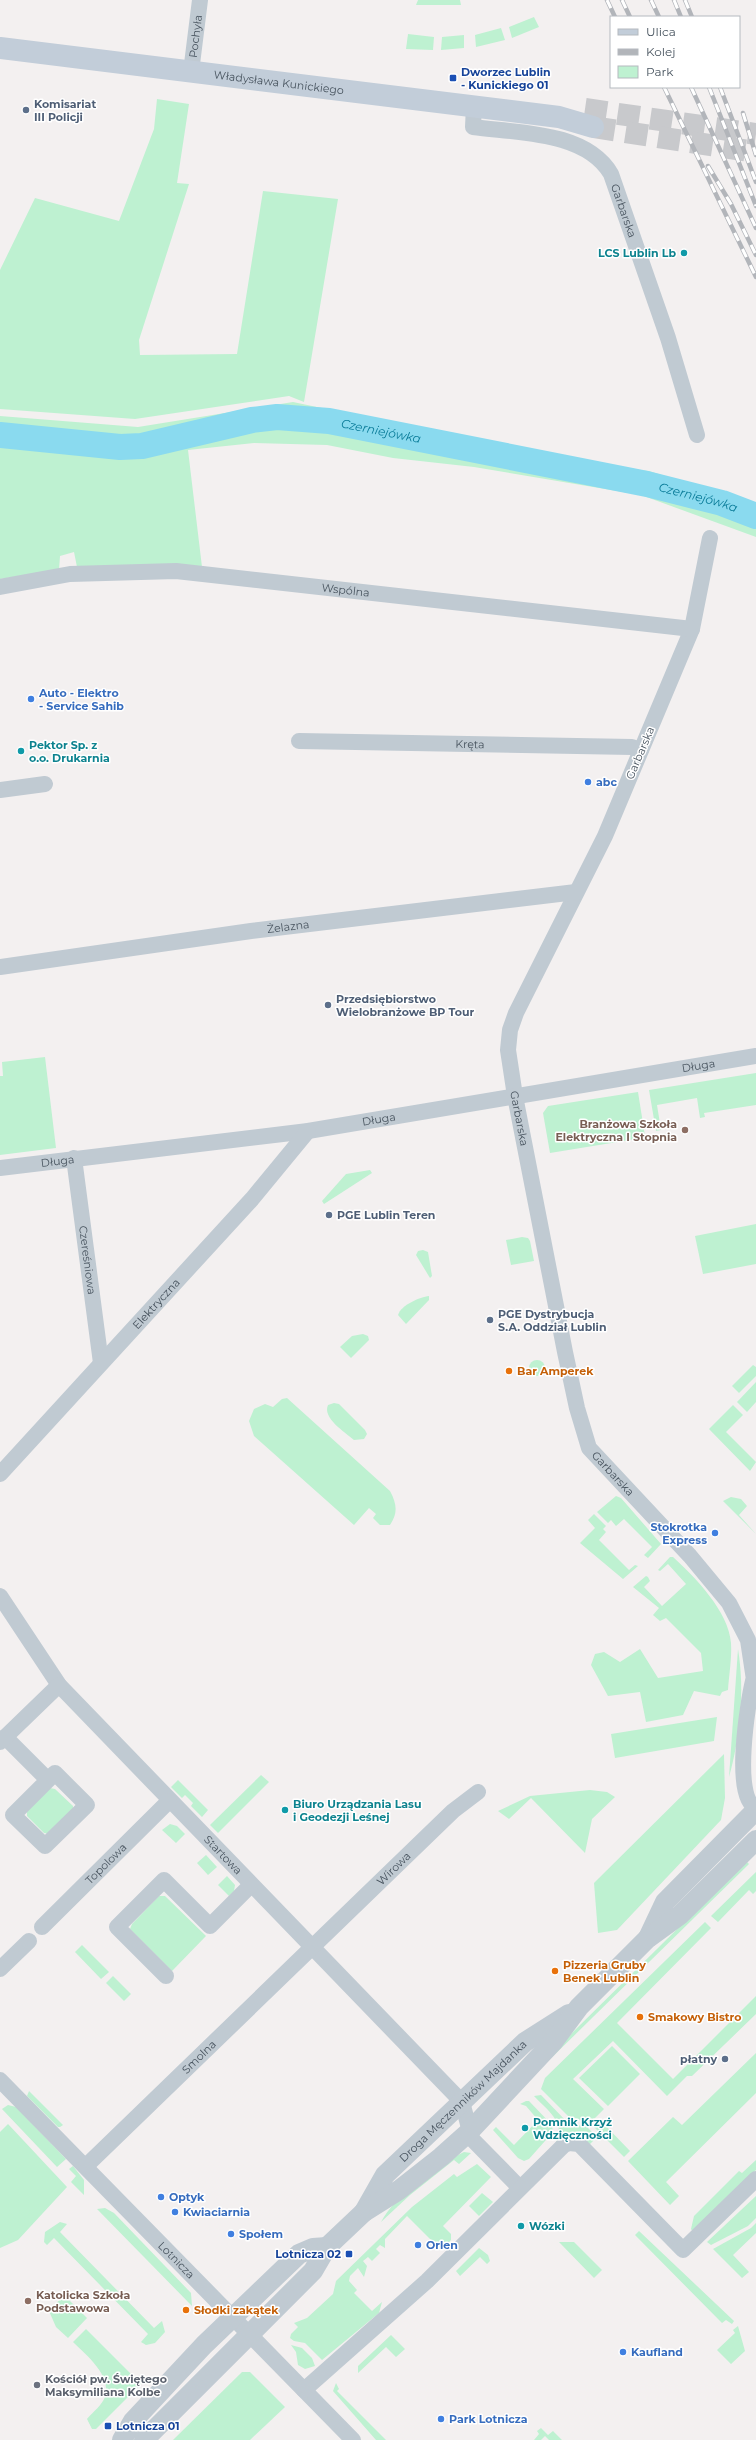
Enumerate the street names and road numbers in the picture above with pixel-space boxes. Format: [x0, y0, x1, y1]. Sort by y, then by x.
street label: Pochyła [186, 14, 205, 59]
street label: Władysława Kunickiego [213, 67, 345, 97]
street label: Garbarska [608, 182, 640, 239]
street label: Wspólna [321, 580, 370, 600]
street label: Garbarska [623, 725, 657, 781]
street label: Kręta [455, 737, 485, 751]
street label: Żelazna [266, 917, 310, 936]
street label: Długa [681, 1056, 716, 1075]
street label: Garbarska [507, 1090, 532, 1147]
street label: Długa [361, 1109, 397, 1129]
street label: Długa [40, 1152, 75, 1170]
street label: Czereśniowa [76, 1225, 99, 1295]
street label: Elektryczna [129, 1275, 183, 1332]
street label: Garbarska [589, 1448, 637, 1499]
street label: Startowa [201, 1832, 245, 1877]
street label: Topolowa [82, 1840, 130, 1887]
street label: Wirowa [374, 1849, 414, 1888]
street label: Smolna [179, 2037, 219, 2077]
street label: Droga Męczenników Majdanka [396, 2037, 530, 2165]
street label: Lotnicza [155, 2238, 198, 2281]

